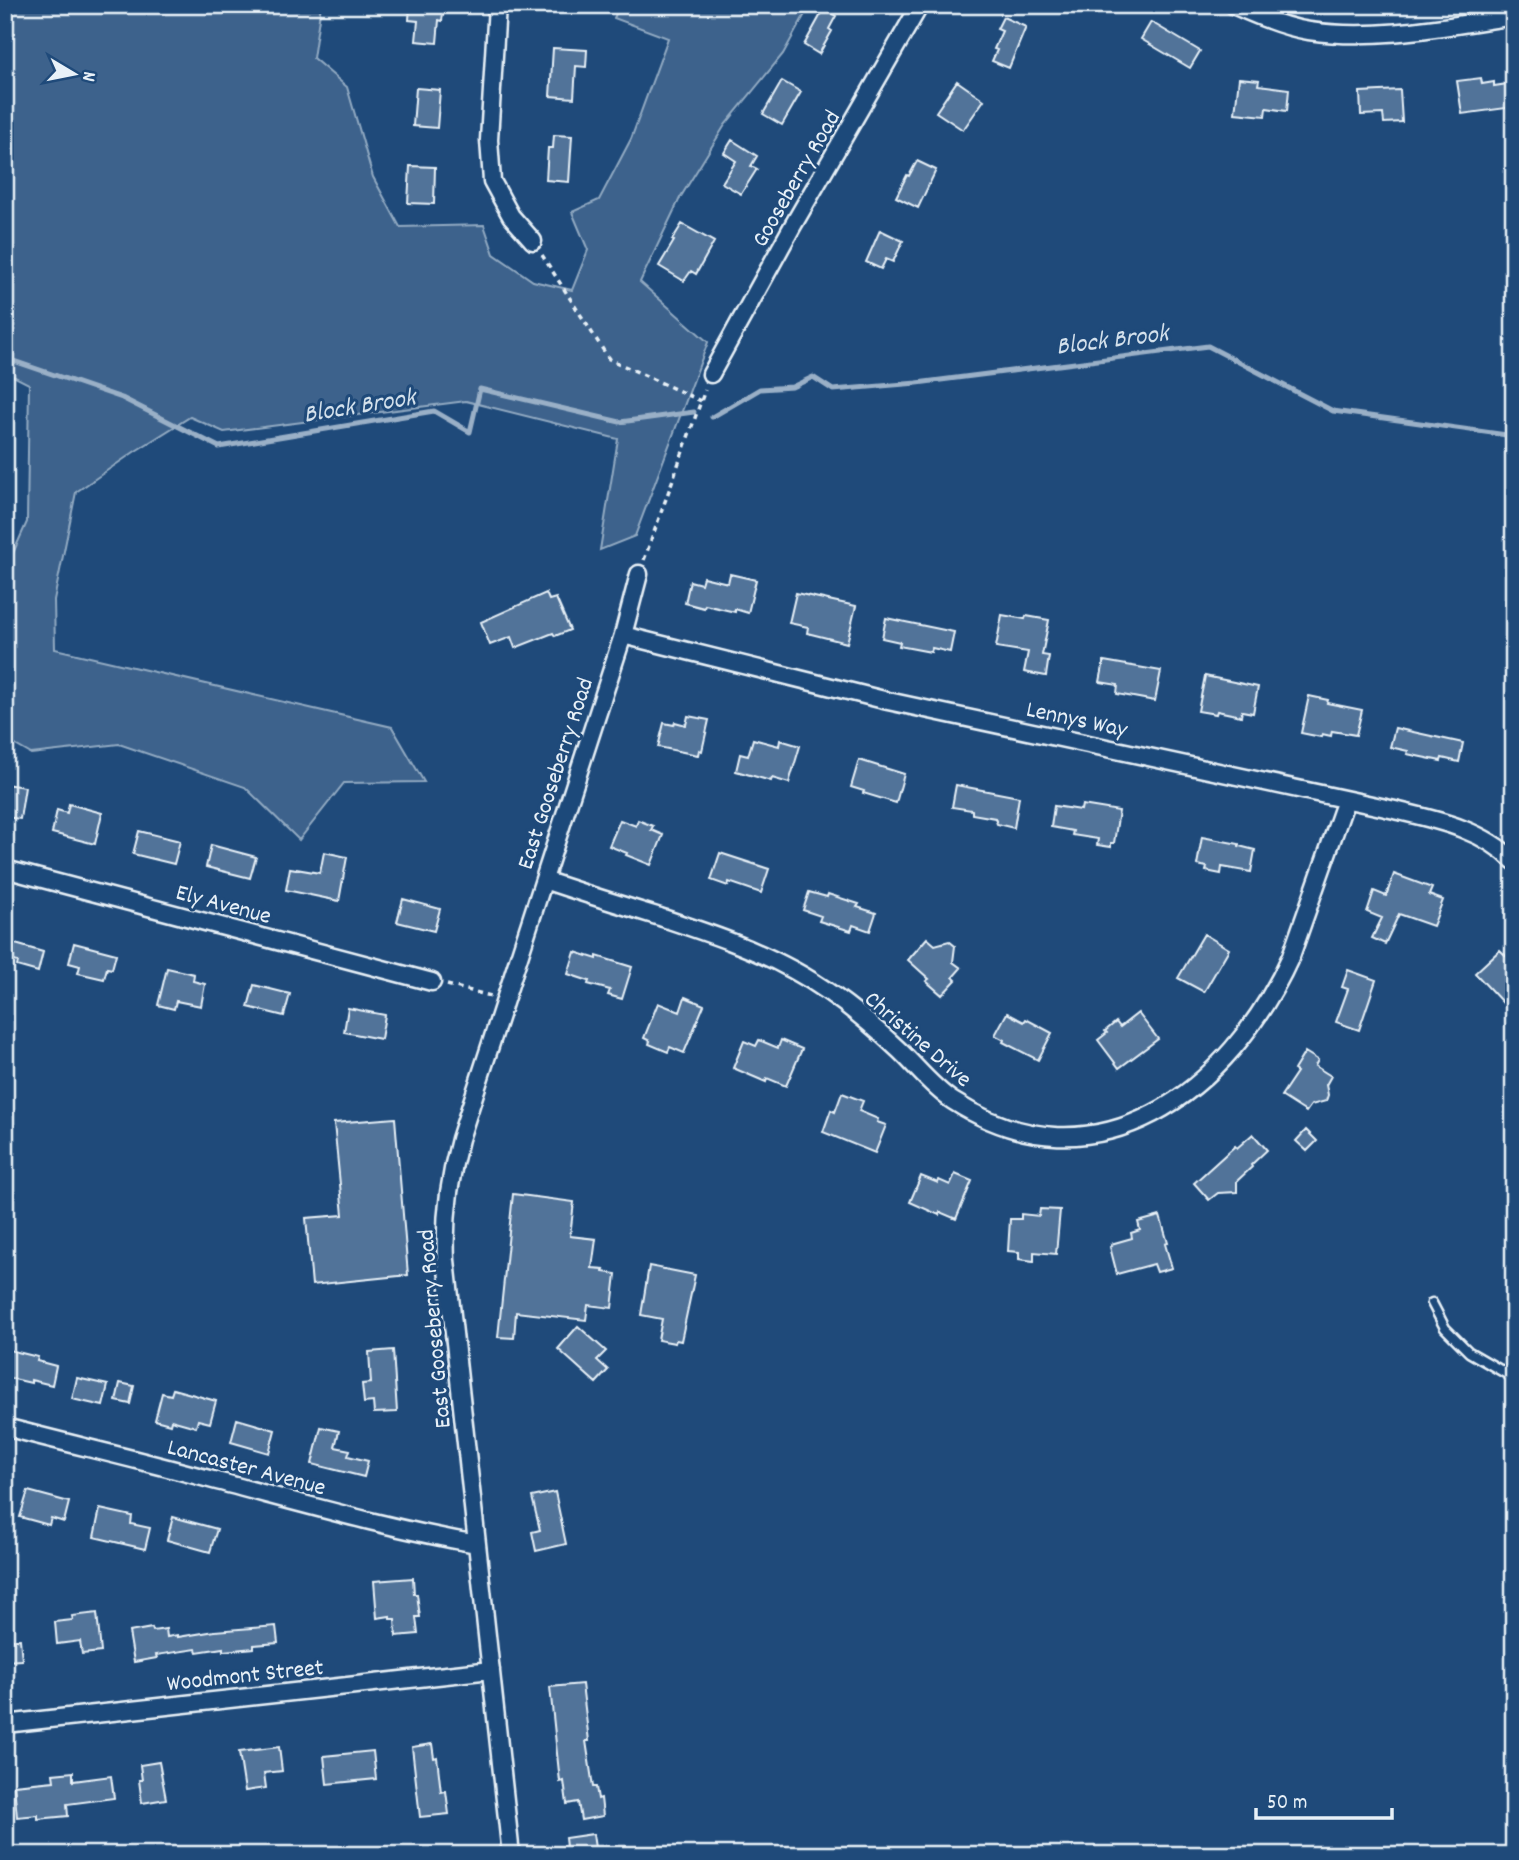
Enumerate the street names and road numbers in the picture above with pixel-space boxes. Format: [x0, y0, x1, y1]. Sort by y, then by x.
street label: Gooseberry Road [745, 105, 851, 254]
street label: East Gooseberry Road [510, 674, 604, 874]
street label: Lennys Way [1023, 694, 1131, 748]
street label: Ely Avenue [172, 877, 275, 935]
street label: Christine Drive [856, 984, 978, 1097]
street label: East Gooseberry Road [410, 1228, 462, 1430]
street label: Lancaster Avenue [163, 1431, 329, 1506]
street label: Woodmont Street [165, 1652, 325, 1702]

